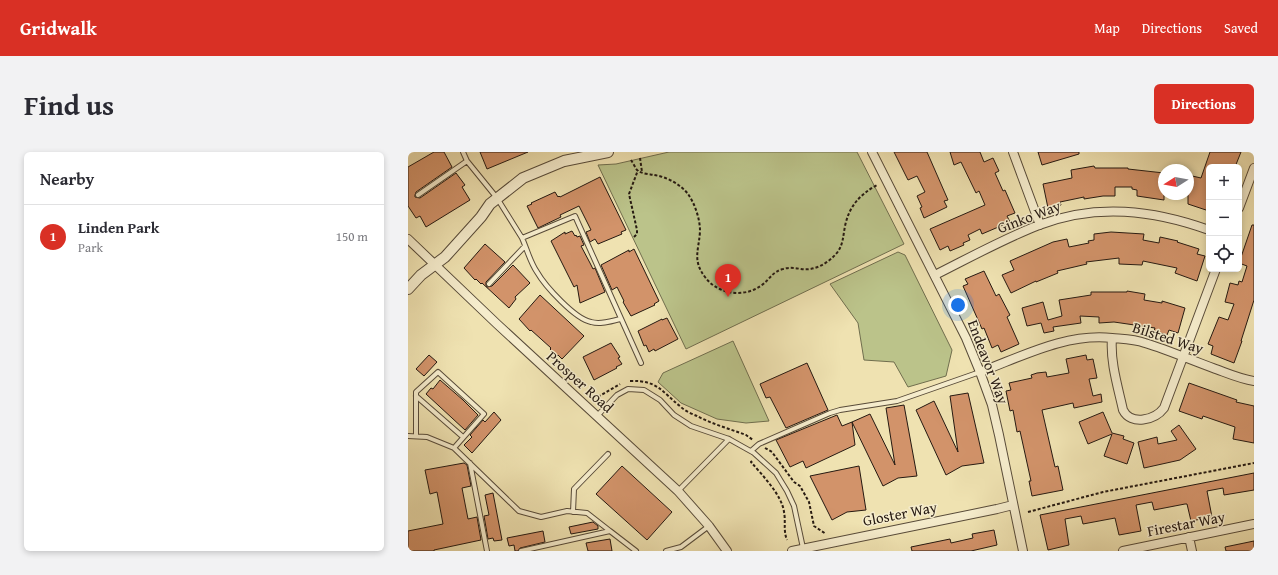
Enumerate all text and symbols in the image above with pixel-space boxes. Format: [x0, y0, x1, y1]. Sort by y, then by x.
text: Gridwalk [20, 14, 97, 42]
text: Map [1094, 18, 1120, 38]
text: Directions [1142, 18, 1202, 38]
text: Saved [1224, 18, 1258, 38]
text: Find us [24, 84, 114, 125]
button: Directions [1154, 84, 1254, 124]
north arrow [1158, 164, 1194, 200]
map controls [1206, 164, 1242, 272]
button: + [1206, 164, 1242, 200]
text: Nearby [40, 166, 94, 191]
street label: Ginko Way [994, 195, 1064, 238]
button: − [1206, 200, 1242, 236]
text: Linden Park [78, 217, 159, 238]
text: 1 [50, 227, 56, 246]
text: 150 m [336, 227, 368, 246]
button: locate [1206, 236, 1242, 272]
text: Park [78, 238, 103, 257]
pin: 1 [715, 264, 741, 297]
your location [948, 295, 968, 315]
street label: Bilsted Way [1130, 316, 1207, 359]
street label: Endeavor Way [963, 317, 1014, 408]
street label: Prosper Road [542, 346, 618, 417]
street label: Gloster Way [861, 496, 939, 531]
street label: Firestar Way [1145, 506, 1227, 541]

